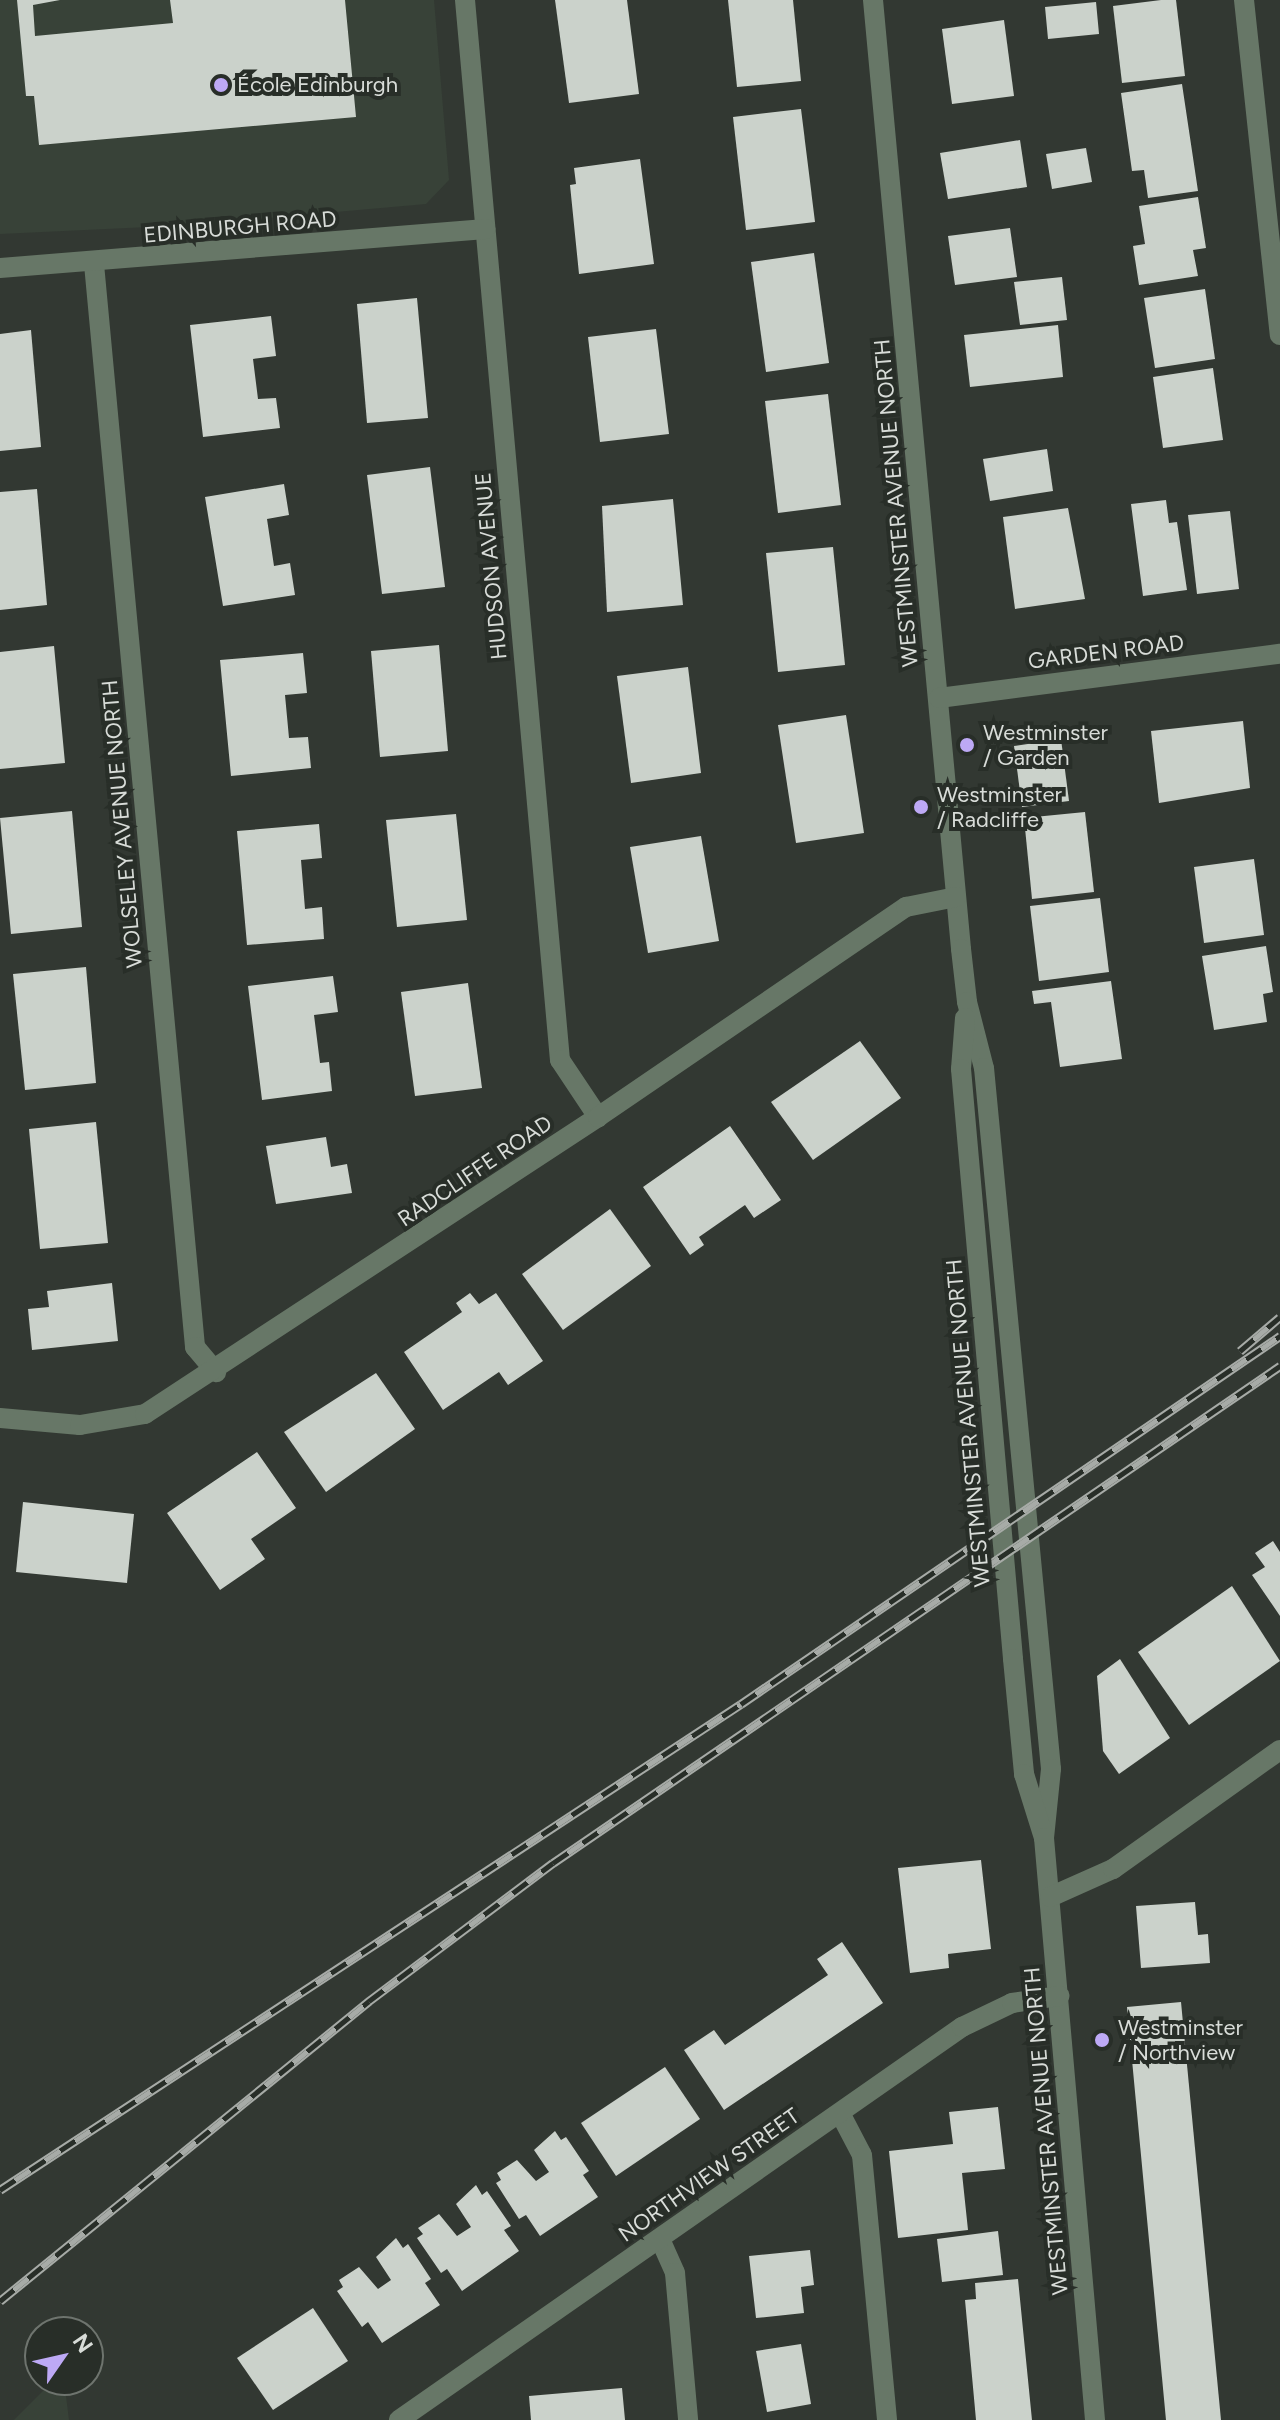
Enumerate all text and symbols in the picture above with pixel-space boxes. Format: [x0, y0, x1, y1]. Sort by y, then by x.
place label: École Edinburgh [237, 72, 398, 98]
marker: École Edinburgh [212, 76, 230, 94]
street label: EDINBURGH ROAD [142, 205, 338, 249]
street label: WESTMINSTER AVENUE NORTH [869, 338, 923, 668]
street label: HUDSON AVENUE [470, 471, 512, 661]
street label: GARDEN ROAD [1027, 629, 1185, 675]
street label: WOLSELEY AVENUE NORTH [96, 679, 148, 969]
place label: Westminster / Garden [983, 719, 1108, 770]
marker: Westminster / Garden [958, 736, 976, 754]
place label: Westminster / Radcliffe [937, 781, 1062, 832]
marker: Westminster / Radcliffe [912, 798, 930, 816]
street label: RADCLIFFE ROAD [393, 1110, 557, 1232]
street label: WESTMINSTER AVENUE NORTH [941, 1258, 995, 1588]
street label: WESTMINSTER AVENUE NORTH [1019, 1966, 1073, 2296]
place label: Westminster / Northview [1118, 2014, 1243, 2066]
marker: Westminster / Northview [1093, 2031, 1111, 2049]
street label: NORTHVIEW STREET [613, 2103, 805, 2247]
north arrow [24, 2316, 104, 2396]
text: N [67, 2329, 99, 2358]

